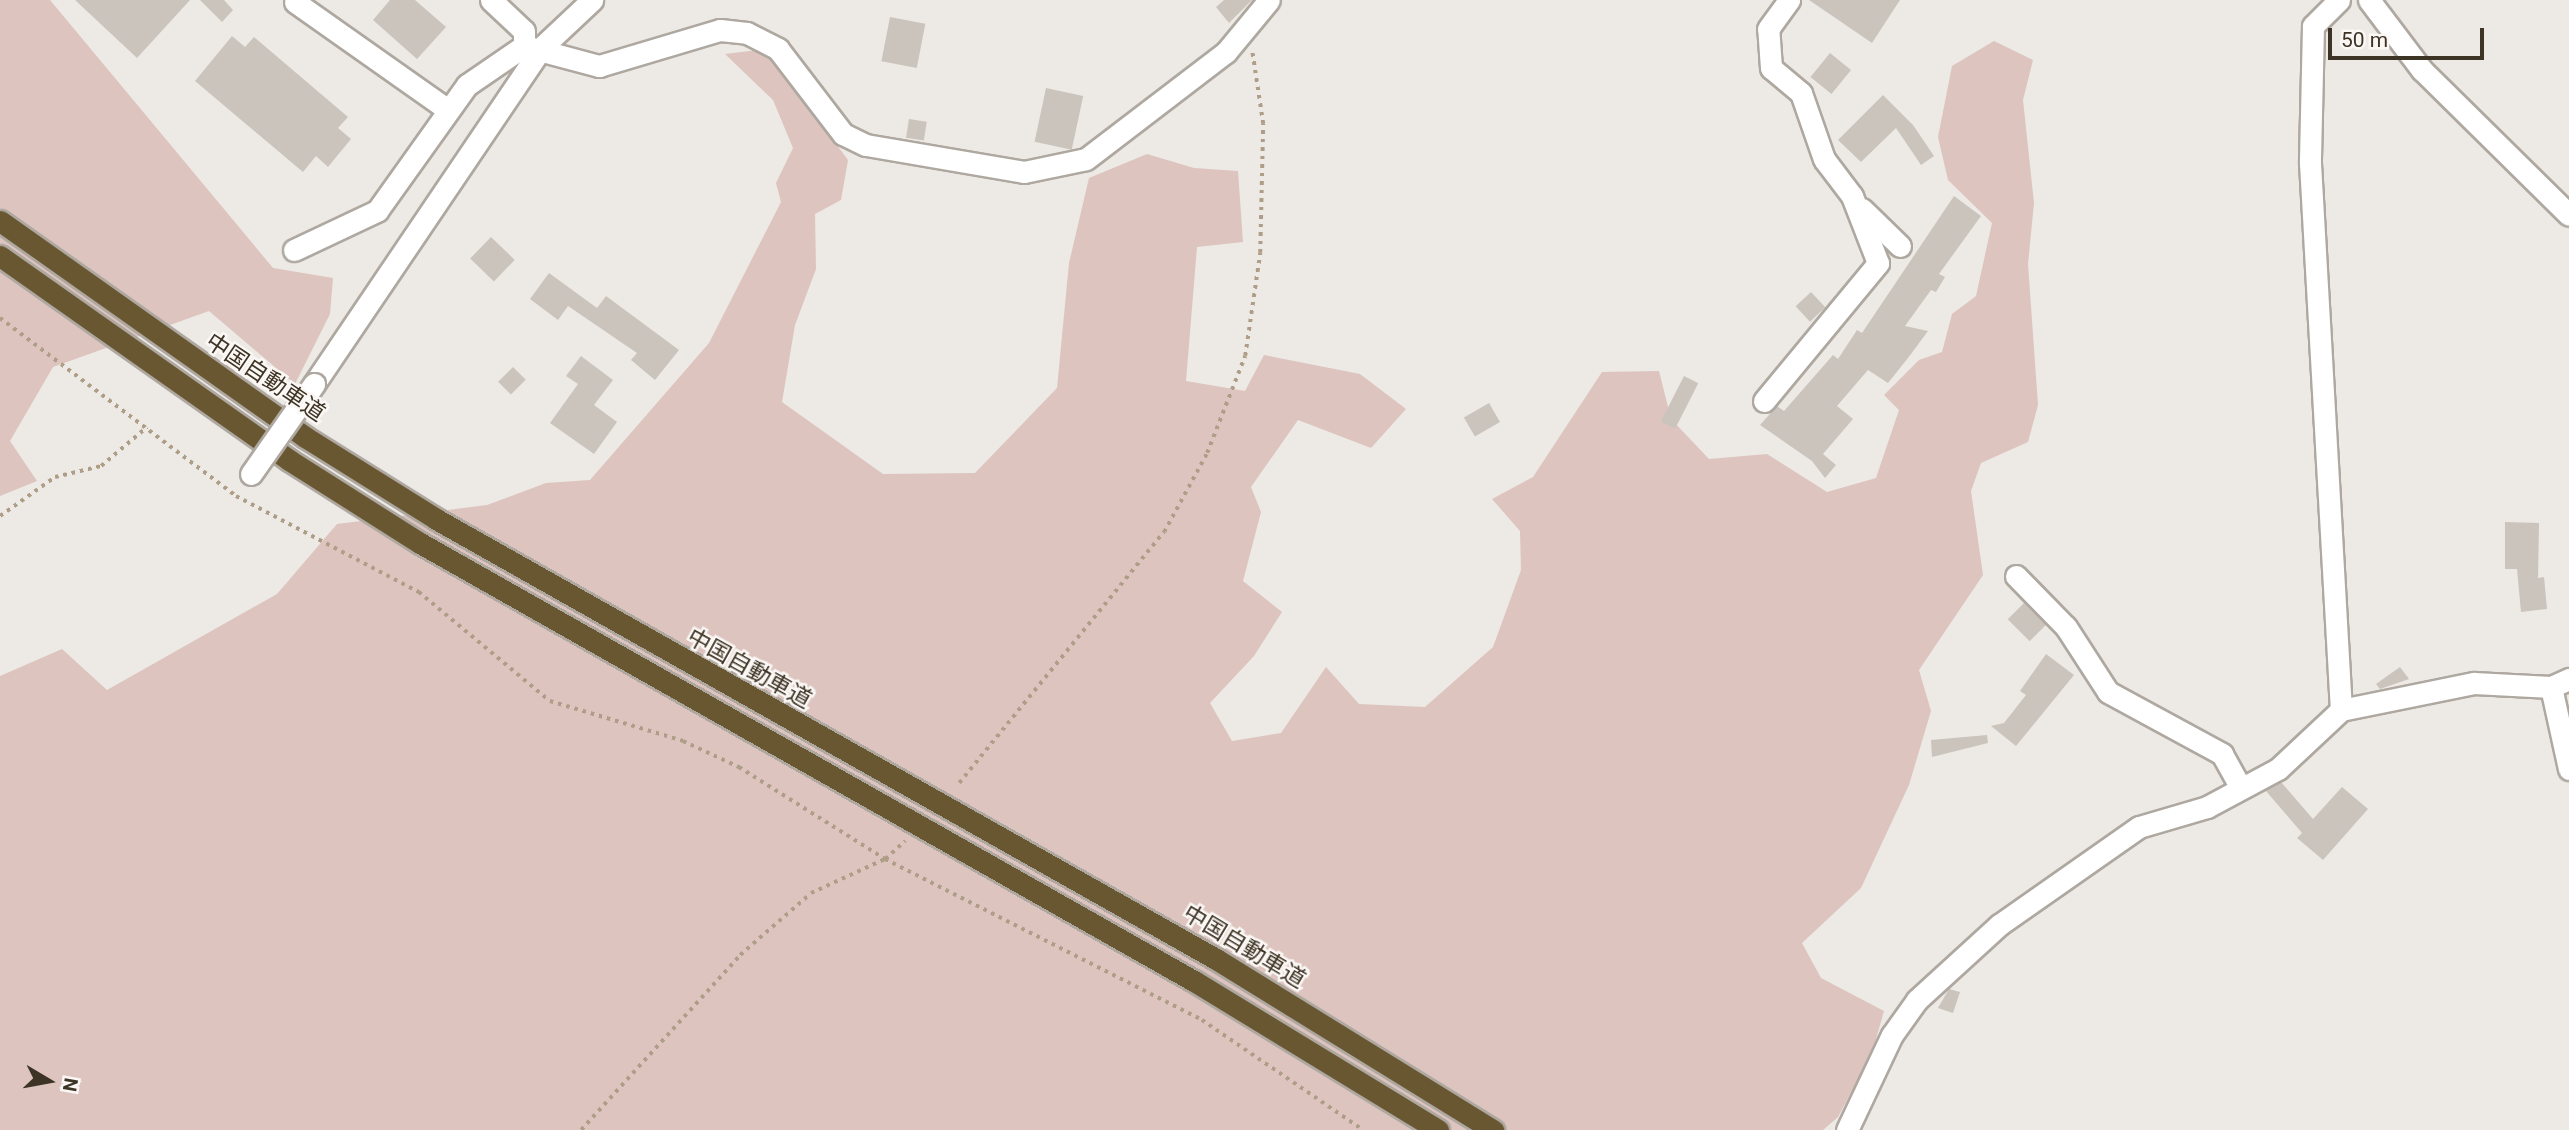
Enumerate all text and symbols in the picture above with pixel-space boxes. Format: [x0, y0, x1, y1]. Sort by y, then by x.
scale bar [2331, 14, 2487, 58]
text: 50 m [2341, 28, 2388, 52]
street label: 中国自動車道 [200, 328, 330, 428]
street label: 中国自動車道 [682, 623, 816, 715]
street label: 中国自動車道 [1178, 900, 1310, 994]
north arrow [14, 1046, 84, 1116]
text: N [58, 1076, 83, 1093]

